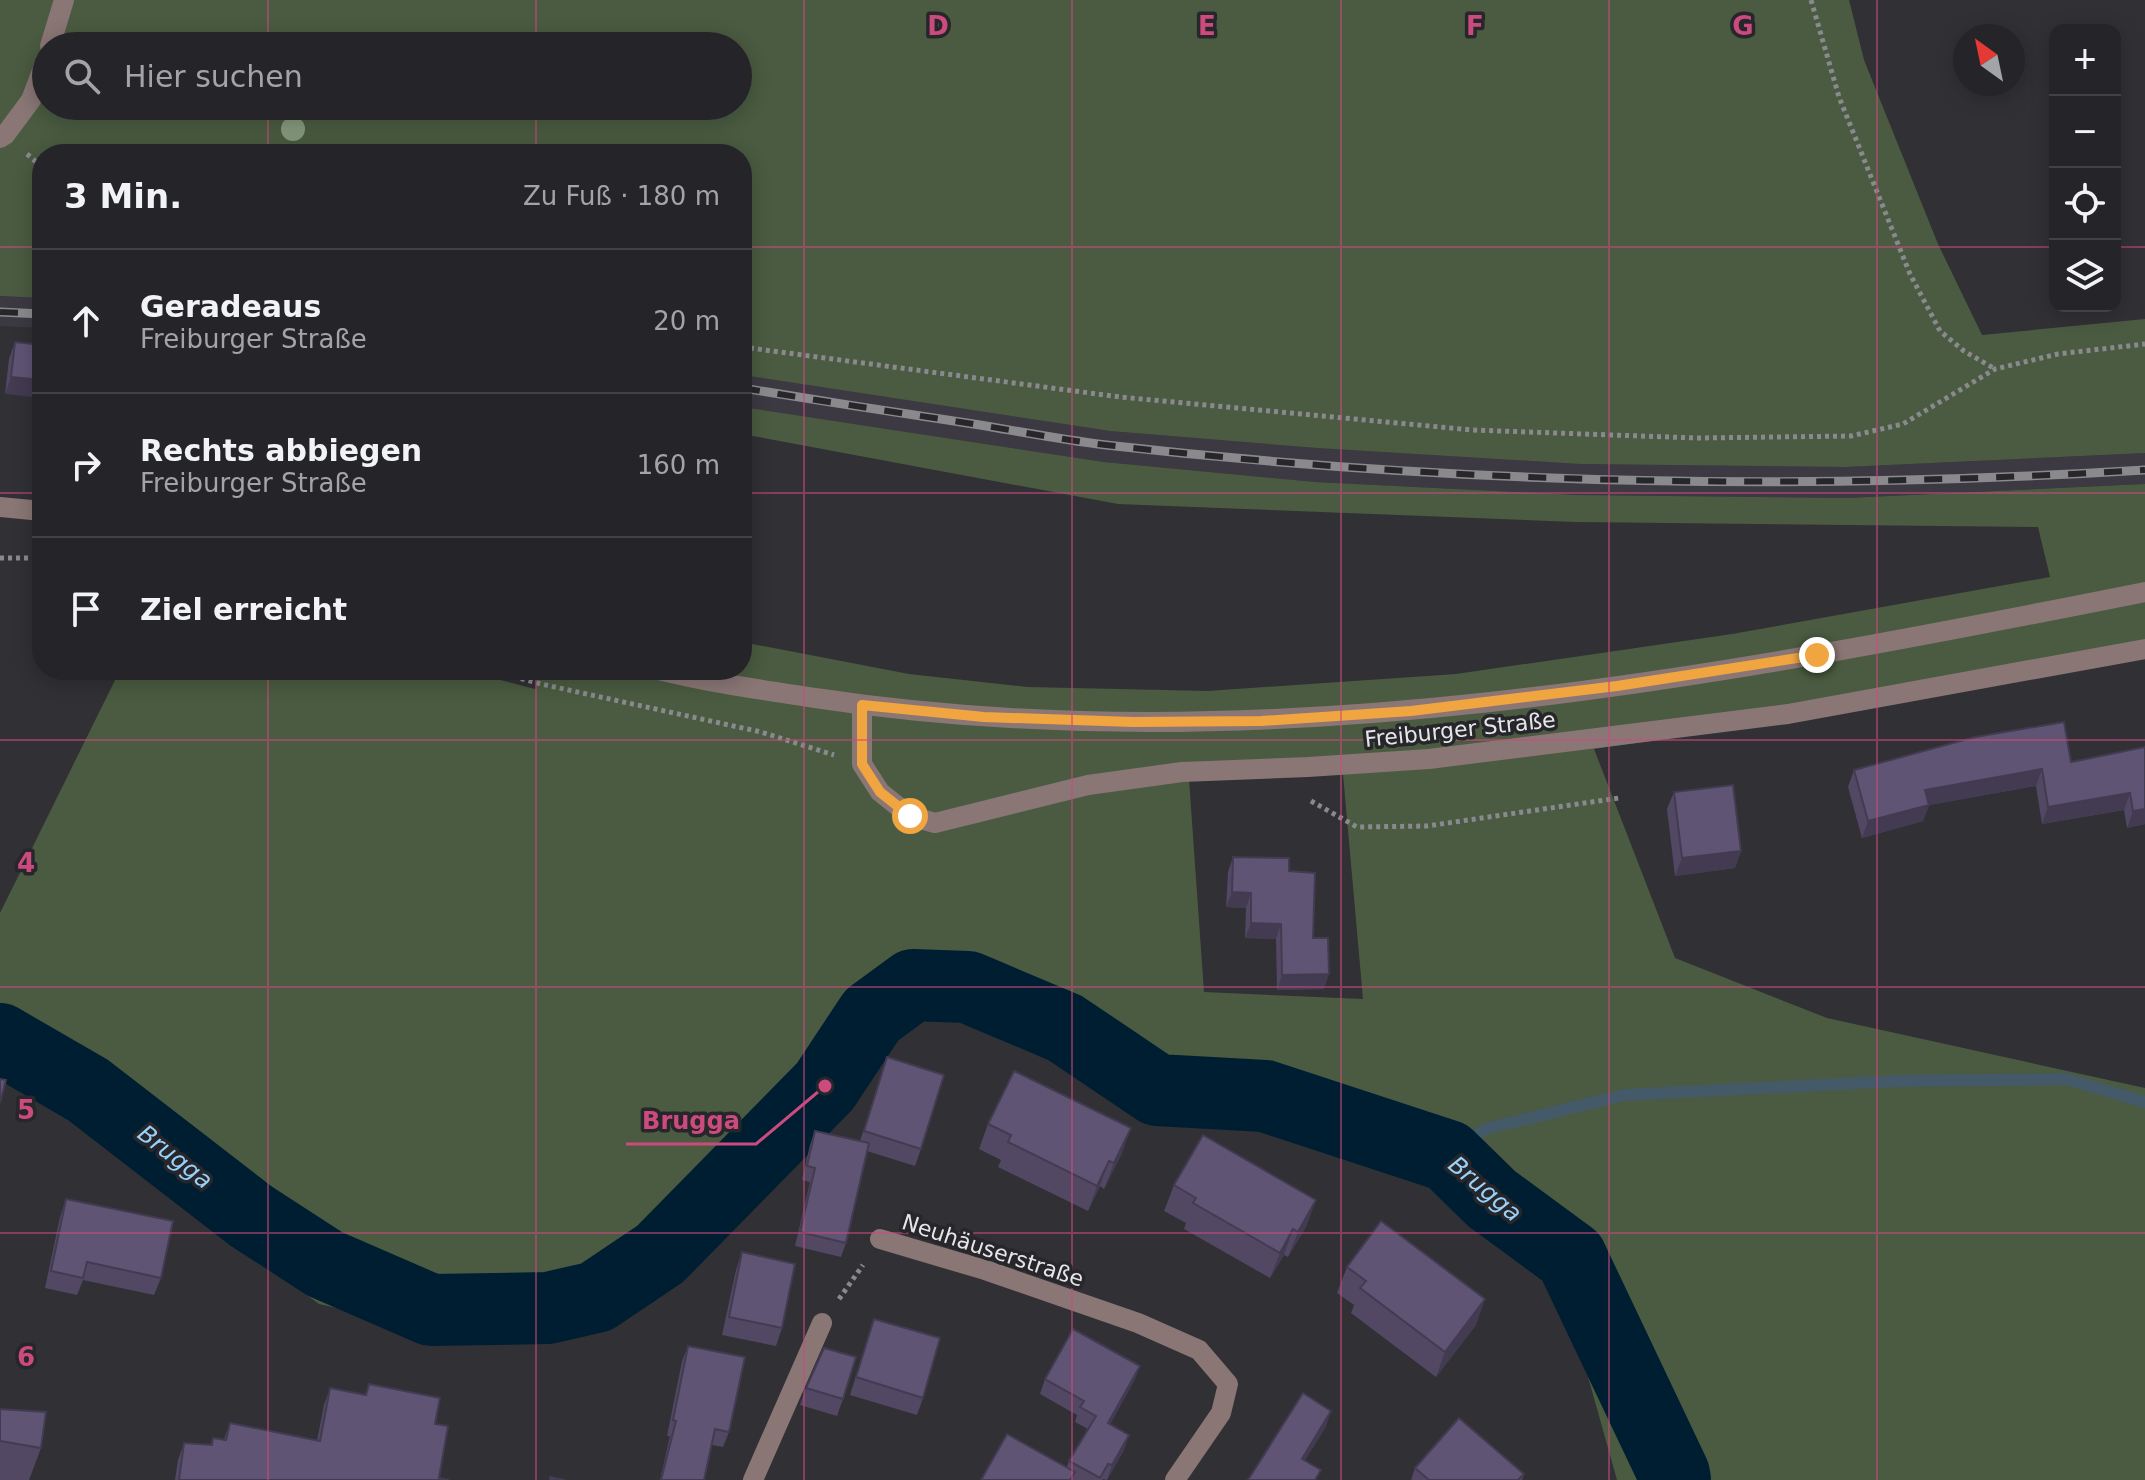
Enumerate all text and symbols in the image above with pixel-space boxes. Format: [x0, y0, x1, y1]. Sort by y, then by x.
text: D [927, 11, 949, 41]
text: E [1198, 11, 1216, 41]
text: F [1466, 11, 1484, 41]
text: G [1732, 11, 1754, 41]
north arrow [1953, 24, 2025, 96]
map controls [2049, 24, 2121, 312]
button: + [2049, 24, 2121, 96]
search box [32, 32, 752, 120]
icon: search [60, 54, 104, 98]
text: Hier suchen [124, 59, 303, 94]
button: − [2049, 96, 2121, 168]
button: locate [2049, 168, 2121, 240]
text: 3 Min. [64, 176, 182, 216]
text: Zu Fuß · 180 m [523, 181, 720, 211]
button: layers [2049, 240, 2121, 312]
text: Geradeaus [140, 289, 321, 324]
icon: ahead [64, 299, 108, 343]
text: 20 m [653, 306, 720, 336]
text: Freiburger Straße [140, 324, 367, 354]
text: Rechts abbiegen [140, 433, 422, 468]
icon: right [64, 443, 108, 487]
text: 160 m [637, 450, 720, 480]
text: Freiburger Straße [140, 468, 367, 498]
icon: arrive [64, 587, 108, 631]
text: Ziel erreicht [140, 592, 347, 627]
route end [1799, 637, 1835, 673]
street label: Freiburger Straße [1363, 707, 1557, 752]
route start [892, 798, 928, 834]
text: 4 [17, 848, 35, 878]
text: 5 [17, 1095, 35, 1125]
callout: Brugga [626, 1096, 756, 1144]
text: Brugga [642, 1107, 740, 1135]
water label: Brugga [132, 1119, 218, 1195]
water label: Brugga [1443, 1150, 1527, 1228]
street label: Neuhäuserstraße [899, 1209, 1087, 1292]
text: 6 [17, 1342, 35, 1372]

